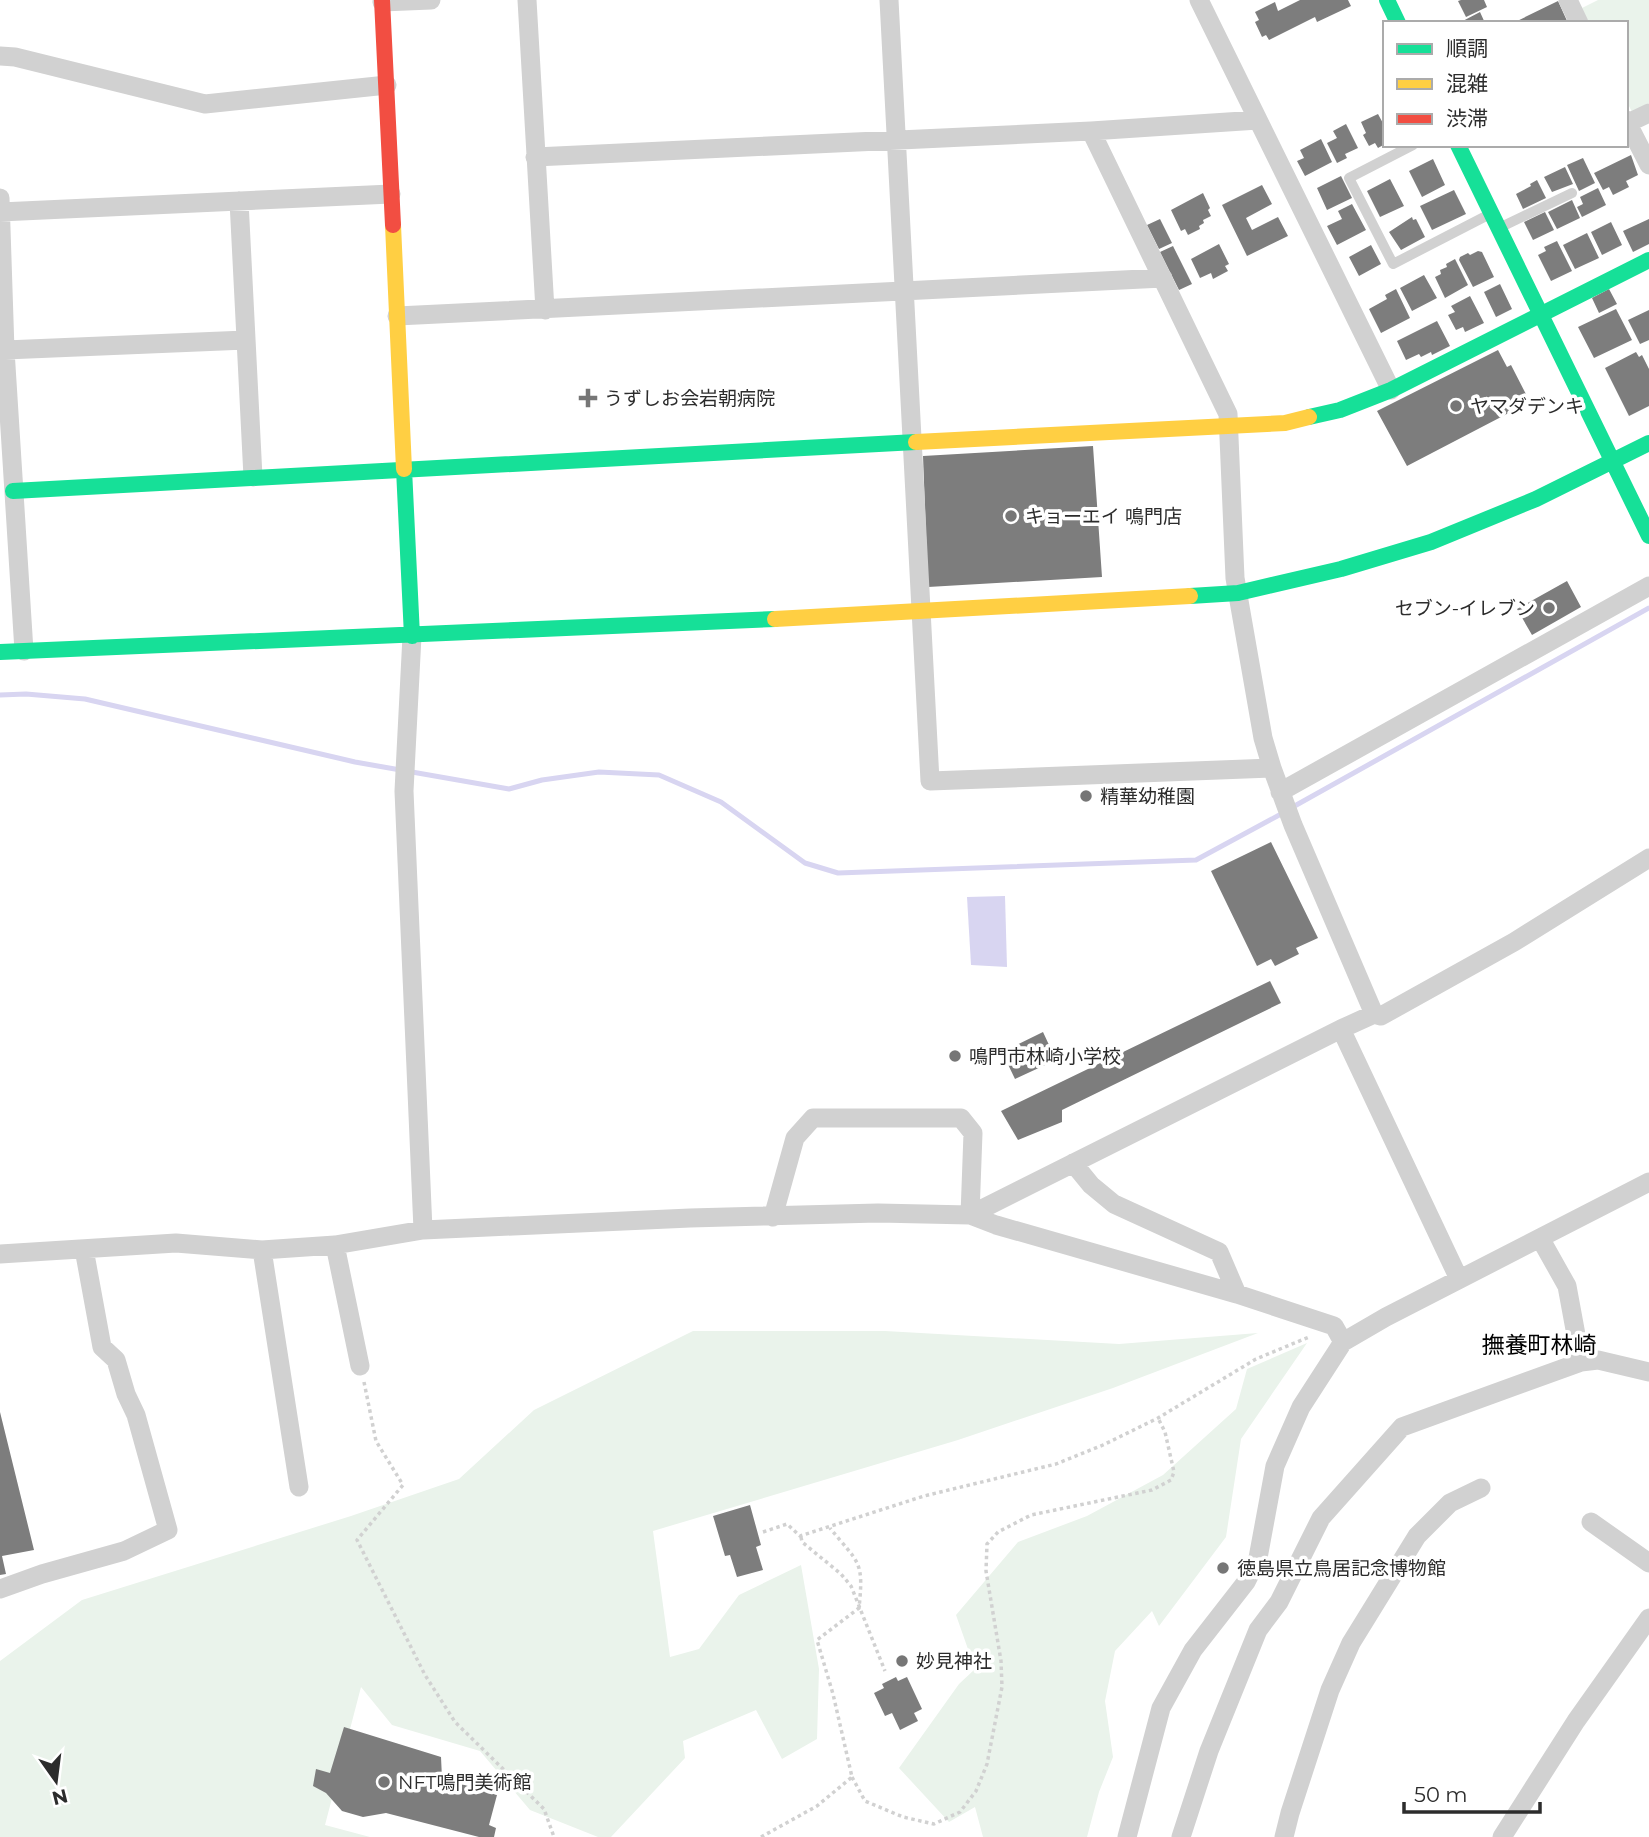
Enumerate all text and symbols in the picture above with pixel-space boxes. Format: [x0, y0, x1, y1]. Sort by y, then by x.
legend [1383, 21, 1628, 147]
text: 順調 [1446, 36, 1488, 61]
text: 混雑 [1446, 71, 1488, 96]
text: 渋滞 [1446, 106, 1488, 131]
place label: うずしお会岩朝病院 [604, 387, 775, 410]
marker: うずしお会岩朝病院 [578, 388, 598, 408]
place label: ヤマダデンキ [1470, 395, 1584, 418]
marker: ヤマダデンキ [1448, 398, 1464, 414]
place label: キョーエイ 鳴門店 [1025, 505, 1182, 528]
marker: キョーエイ 鳴門店 [1003, 508, 1019, 524]
place label: セブン-イレブン [1395, 597, 1535, 620]
marker: セブン-イレブン [1541, 600, 1557, 616]
place label: 精華幼稚園 [1100, 785, 1195, 808]
marker: 精華幼稚園 [1078, 788, 1094, 804]
place label: 鳴門市林崎小学校 [969, 1045, 1121, 1068]
marker: 鳴門市林崎小学校 [947, 1048, 963, 1064]
district label: 撫養町林崎 [1482, 1331, 1597, 1359]
place label: 徳島県立鳥居記念博物館 [1237, 1557, 1446, 1580]
marker: 徳島県立鳥居記念博物館 [1215, 1560, 1231, 1576]
place label: 妙見神社 [916, 1650, 992, 1673]
marker: 妙見神社 [894, 1653, 910, 1669]
north arrow [21, 1746, 91, 1816]
scale bar [1404, 1770, 1540, 1814]
place label: NFT鳴門美術館 [398, 1771, 531, 1794]
marker: NFT鳴門美術館 [376, 1774, 392, 1790]
text: 50 m [1414, 1782, 1468, 1807]
text: N [50, 1784, 70, 1810]

